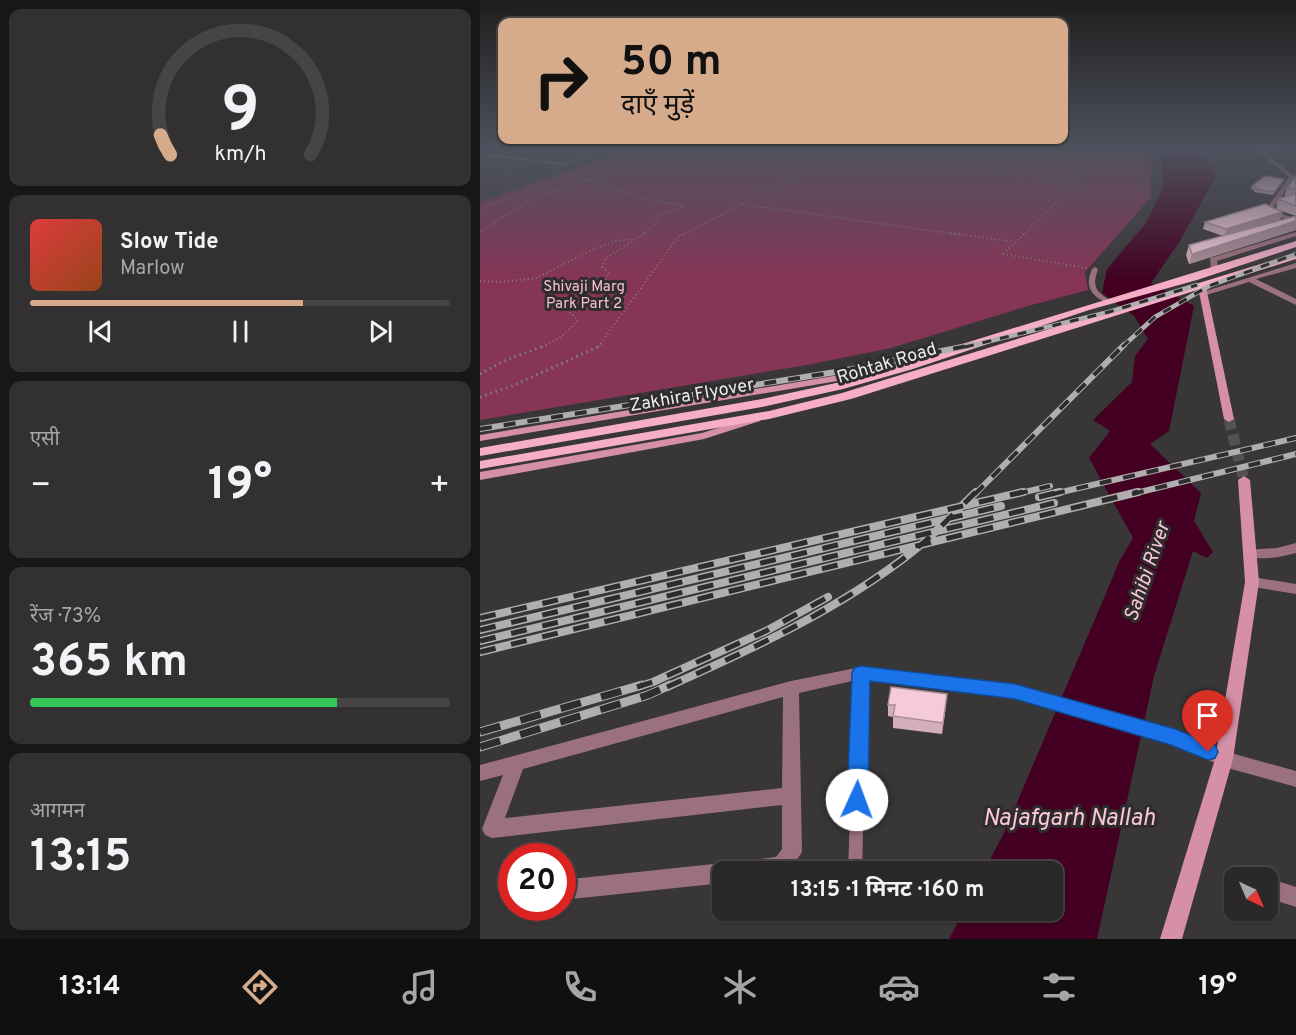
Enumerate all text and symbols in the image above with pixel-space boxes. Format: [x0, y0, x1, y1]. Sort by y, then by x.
text: 50 m [621, 37, 722, 90]
icon: right [522, 42, 600, 120]
text: 9 [221, 74, 259, 153]
text: दाएँ मुड़ें [621, 89, 694, 123]
text: km/h [214, 141, 266, 168]
text: Slow Tide [120, 229, 219, 256]
text: Marlow [120, 256, 184, 282]
park label: Shivaji Marg Park Part 2 [543, 278, 625, 314]
icon: previous [84, 315, 117, 348]
icon: pause [224, 315, 257, 348]
icon: next [364, 315, 397, 348]
street label: Rohtak Road [834, 338, 940, 390]
street label: Zakhira Flyover [628, 374, 756, 418]
text: एसी [30, 427, 60, 453]
text: 19° [208, 458, 272, 515]
text: − [30, 466, 51, 508]
text: + [429, 466, 450, 508]
water label: Sahibi River [1119, 518, 1178, 625]
text: रेंज · 73% [30, 604, 101, 630]
text: 365 km [30, 635, 188, 692]
pin [1182, 690, 1233, 752]
icon: arrive [1191, 699, 1224, 732]
position arrow [825, 768, 889, 832]
text: आगमन [30, 799, 85, 825]
water label: Najafgarh Nallah [983, 804, 1155, 834]
text: 13:15 [30, 830, 131, 887]
speed limit sign: 20 [498, 843, 576, 921]
north arrow [1224, 867, 1278, 921]
map controls [1224, 867, 1278, 921]
text: 13:15 · 1 मिनट · 160 m [791, 877, 984, 904]
icon: directions [239, 966, 281, 1008]
icon: music [399, 966, 441, 1008]
icon: phone [559, 966, 601, 1008]
icon: climate [719, 966, 761, 1008]
icon: car [878, 966, 920, 1008]
icon: filters [1038, 966, 1080, 1008]
text: 13:14 [59, 970, 121, 1004]
text: 19° [1198, 970, 1237, 1004]

